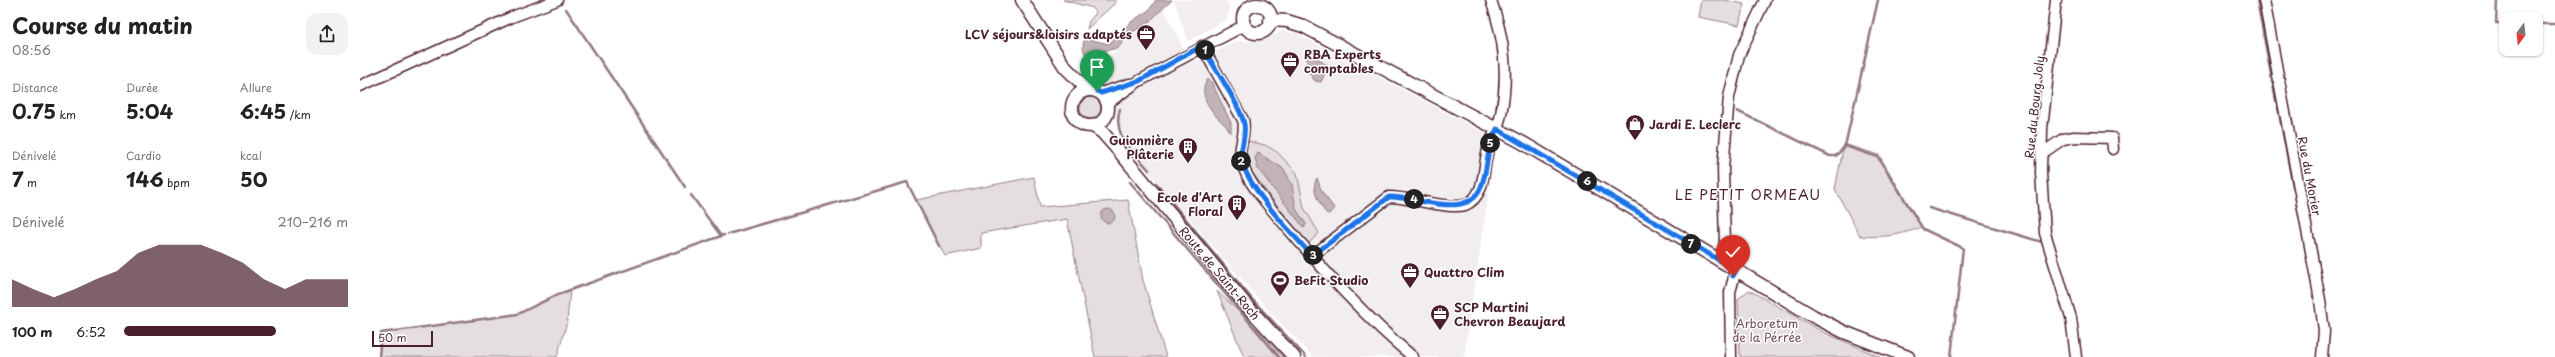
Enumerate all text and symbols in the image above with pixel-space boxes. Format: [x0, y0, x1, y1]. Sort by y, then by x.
text: Course du matin [12, 8, 193, 41]
north arrow [2499, 12, 2543, 56]
map controls [2499, 12, 2543, 56]
button: share [306, 13, 348, 55]
office icon: LCV séjours&loisirs adaptés [1135, 23, 1157, 51]
place label: LCV séjours&loisirs adaptés [965, 25, 1132, 43]
text: 08:56 [12, 40, 51, 59]
pin: 1 [1195, 40, 1215, 60]
text: 1 [1202, 41, 1208, 58]
place label: RBA Experts comptables [1304, 45, 1381, 77]
pin [1080, 50, 1114, 91]
office icon: RBA Experts comptables [1279, 50, 1301, 78]
street label: Rue du Bourg Joly [2020, 55, 2048, 159]
icon: arrive [1086, 56, 1108, 78]
text: Distance [12, 79, 58, 96]
text: Durée [126, 79, 158, 96]
text: Allure [240, 79, 272, 96]
text: 0.75 [12, 96, 56, 126]
text: 5:04 [126, 96, 173, 126]
text: 6:45 [240, 96, 286, 126]
text: km [56, 106, 76, 123]
text: /km [286, 106, 311, 123]
shop icon: Jardi E. Leclerc [1624, 113, 1646, 141]
place label: Jardi E. Leclerc [1649, 115, 1741, 133]
place label: Guionnière Plâterie [1109, 131, 1174, 163]
pin: 5 [1480, 133, 1500, 153]
text: 5 [1486, 134, 1494, 151]
street label: Rue du Morier [2293, 135, 2327, 218]
building icon: Guionnière Plâterie [1177, 136, 1199, 164]
text: Dénivelé [12, 147, 57, 164]
text: Cardio [126, 147, 161, 164]
text: kcal [240, 147, 262, 164]
pin: 2 [1231, 151, 1251, 171]
text: 2 [1237, 152, 1245, 169]
text: 7 [12, 164, 23, 194]
text: 146 [126, 164, 164, 194]
text: 50 [240, 164, 268, 194]
pin: 6 [1577, 171, 1597, 191]
text: 6 [1583, 172, 1591, 189]
text: m [23, 174, 37, 191]
text: bpm [164, 174, 190, 191]
district label: LE PETIT ORMEAU [1675, 184, 1821, 205]
place label: Ecole d'Art Floral [1157, 188, 1223, 220]
pin: 4 [1404, 189, 1424, 209]
text: 4 [1410, 190, 1418, 207]
building icon: Ecole d'Art Floral [1226, 193, 1248, 221]
text: Dénivelé [12, 212, 65, 231]
text: 210–216 m [278, 212, 348, 231]
street label: Route de Saint-Roch [1175, 222, 1265, 324]
pin: 7 [1681, 234, 1701, 254]
text: 7 [1688, 235, 1694, 252]
pin [1716, 235, 1750, 276]
icon: check [1722, 241, 1744, 263]
pin: 3 [1303, 245, 1323, 265]
text: 3 [1309, 246, 1317, 263]
office icon: Quattro Clim [1399, 261, 1421, 289]
place label: Quattro Clim [1424, 263, 1504, 281]
sports icon: BeFit Studio [1269, 269, 1291, 297]
place label: BeFit Studio [1294, 271, 1368, 289]
place label: SCP Martini Chevron Beaujard [1454, 298, 1565, 330]
office icon: SCP Martini Chevron Beaujard [1429, 303, 1451, 331]
park label: Arboretum de la Pérrée [1733, 314, 1802, 346]
text: 100 m [12, 322, 53, 341]
text: 6:52 [76, 322, 106, 341]
scale bar [372, 329, 433, 348]
text: 50 m [378, 329, 407, 346]

